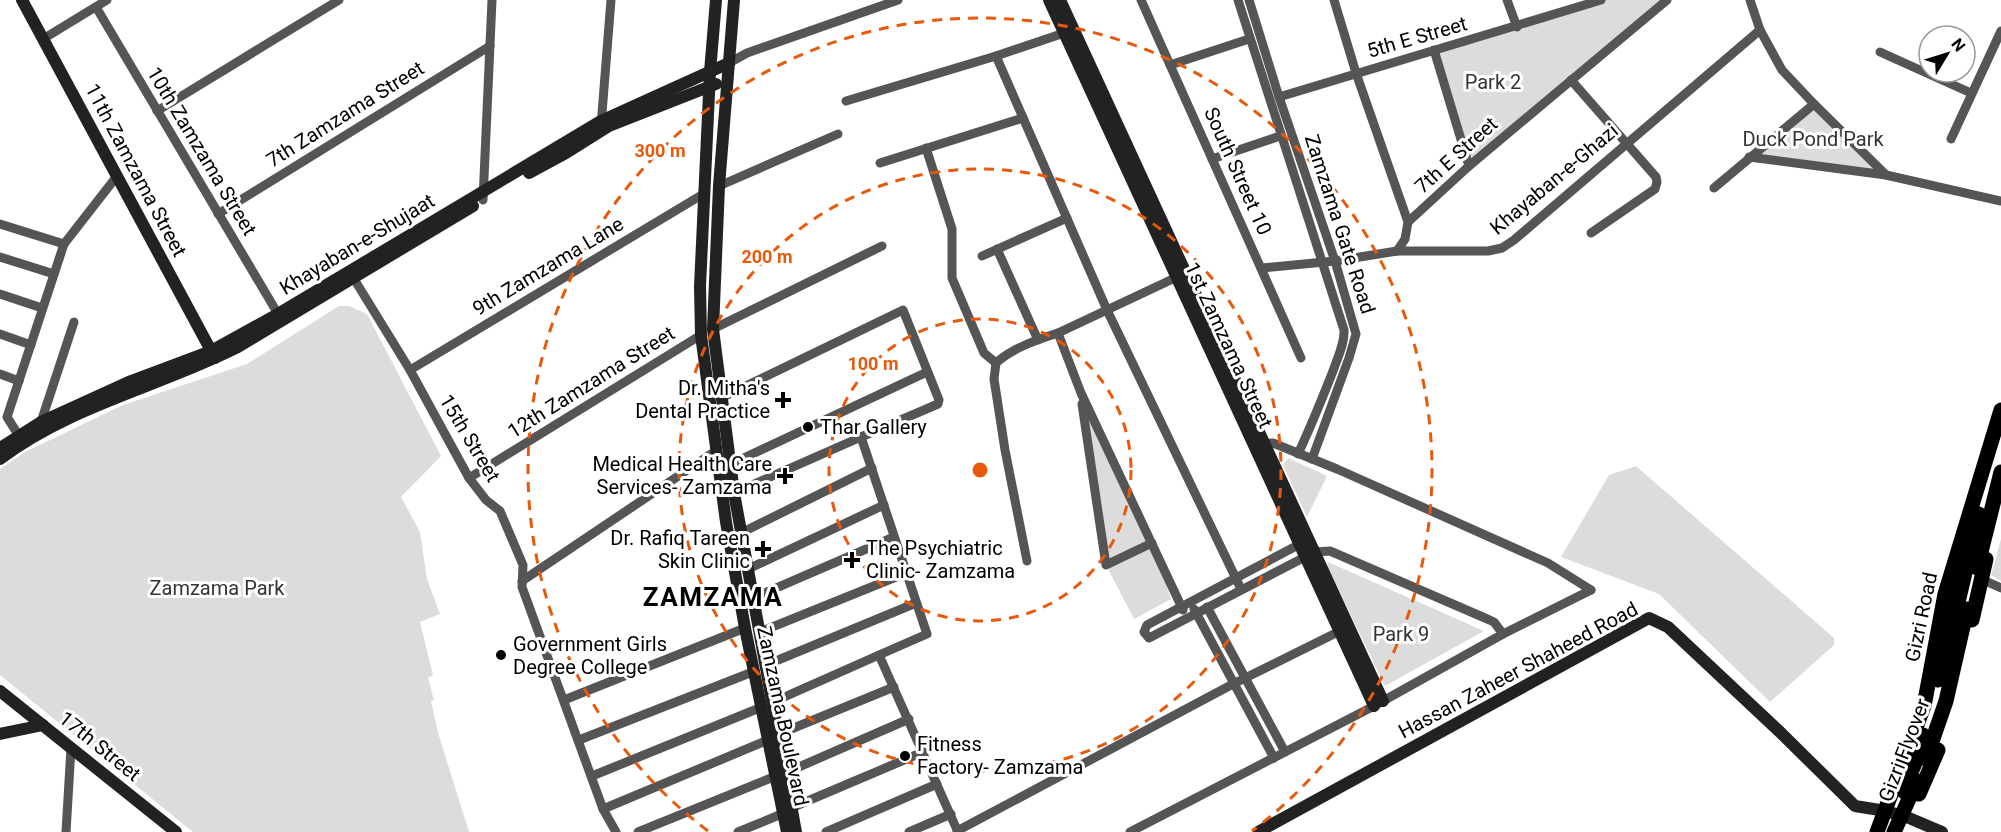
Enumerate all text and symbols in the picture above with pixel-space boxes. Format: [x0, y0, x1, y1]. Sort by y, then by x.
street label: 5th E Street [1364, 11, 1470, 63]
north arrow [1917, 24, 1977, 84]
text: N [1947, 35, 1969, 55]
street label: 7th Zamzama Street [262, 56, 428, 172]
street label: 10th Zamzama Street [142, 62, 262, 240]
park label: Park 2 [1465, 70, 1521, 94]
street label: 11th Zamzama Street [80, 79, 192, 261]
street label: South Street 10 [1199, 104, 1277, 238]
street label: 7th E Street [1410, 112, 1502, 198]
street label: Khayaban-e-Ghazi [1485, 119, 1623, 239]
park label: Duck Pond Park [1742, 127, 1884, 151]
street label: Zamzama Gate Road [1300, 131, 1380, 317]
text: 300 m [634, 140, 686, 161]
street label: Khayaban-e-Shujaat [275, 188, 439, 300]
street label: 9th Zamzama Lane [468, 212, 628, 320]
text: 200 m [741, 246, 793, 267]
street label: 1st Zamzama Street [1180, 258, 1278, 432]
street label: 12th Zamzama Street [503, 321, 679, 443]
text: 100 m [847, 353, 899, 374]
place label: Dr. Mitha's Dental Practice [635, 376, 770, 423]
street label: 15th Street [435, 390, 505, 486]
marker: Dr. Mitha's Dental Practice [774, 391, 792, 409]
place label: Thar Gallery [820, 415, 927, 439]
marker: Thar Gallery [801, 420, 815, 434]
place label: Medical Health Care Services- Zamzama [592, 452, 772, 499]
centre of rings [970, 460, 990, 480]
marker: Medical Health Care Services- Zamzama [776, 467, 794, 485]
place label: Dr. Rafiq Tareen Skin Clinic [610, 526, 750, 573]
place label: The Psychiatric Clinic- Zamzama [866, 536, 1015, 583]
marker: Dr. Rafiq Tareen Skin Clinic [754, 540, 772, 558]
marker: The Psychiatric Clinic- Zamzama [843, 551, 861, 569]
street label: Gizri Road [1900, 570, 1942, 664]
park label: Zamzama Park [150, 576, 285, 600]
district label: ZAMZAMA [643, 582, 783, 612]
street label: Hassan Zaheer Shaheed Road [1394, 597, 1642, 743]
park label: Park 9 [1373, 622, 1429, 646]
street label: Zamzama Boulevard [752, 624, 814, 808]
place label: Government Girls Degree College [513, 632, 667, 679]
marker: Government Girls Degree College [494, 648, 508, 662]
street label: Gizri Flyover [1873, 695, 1935, 805]
street label: 17th Street [54, 706, 146, 786]
place label: Fitness Factory- Zamzama [917, 732, 1083, 779]
marker: Fitness Factory- Zamzama [898, 749, 912, 763]

